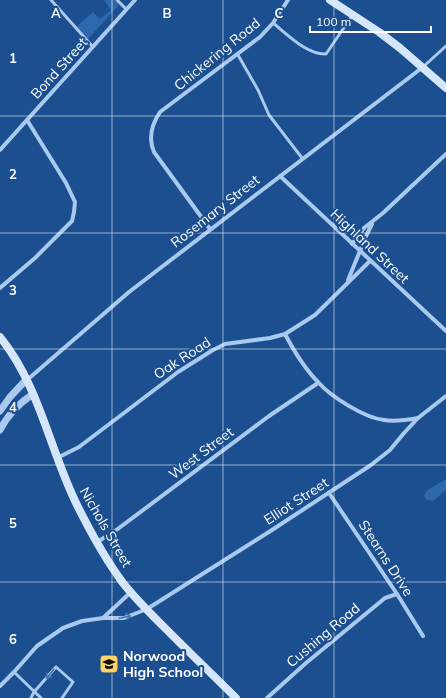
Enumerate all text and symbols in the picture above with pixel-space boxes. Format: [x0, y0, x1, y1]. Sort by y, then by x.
text: A [51, 5, 61, 21]
text: B [163, 5, 172, 21]
text: C [275, 5, 284, 21]
scale bar [310, 8, 431, 34]
street label: Chickering Road [170, 14, 264, 94]
text: 100 m [316, 14, 351, 29]
street label: Bond Street [27, 33, 91, 102]
text: 1 [9, 50, 17, 66]
text: 2 [9, 166, 17, 182]
street label: Rosemary Street [167, 171, 263, 251]
street label: Highland Street [327, 205, 413, 287]
text: 3 [9, 282, 17, 298]
street label: Oak Road [150, 333, 214, 383]
text: 4 [9, 399, 17, 415]
street label: West Street [165, 423, 237, 483]
street label: Elliot Street [260, 473, 332, 529]
street label: Nichols Street [76, 484, 136, 570]
text: 5 [9, 515, 17, 531]
street label: Stearns Drive [355, 517, 417, 599]
street label: Cushing Road [283, 599, 363, 671]
one-way arrow [119, 612, 132, 620]
text: 6 [9, 631, 17, 647]
place label: Norwood High School [123, 647, 203, 681]
school or university icon: Norwood High School [98, 653, 120, 675]
one-way arrow [45, 669, 55, 679]

